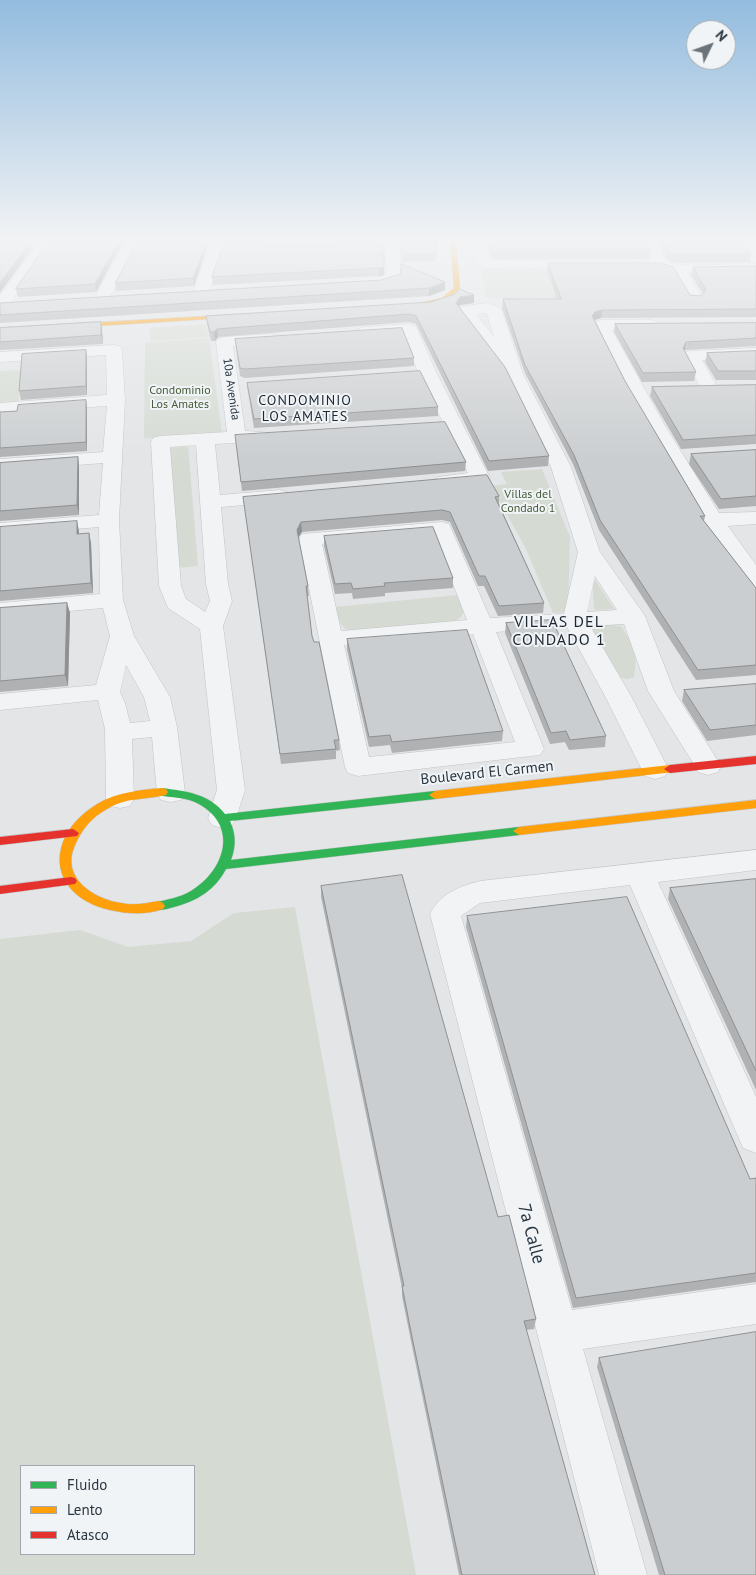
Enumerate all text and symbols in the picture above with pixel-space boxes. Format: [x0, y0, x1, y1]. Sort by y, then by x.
north arrow [686, 20, 736, 70]
text: N [712, 26, 731, 45]
street label: 10a Avenida [220, 357, 242, 421]
park label: Condominio Los Amates [149, 384, 211, 412]
district label: CONDOMINIO LOS AMATES [257, 393, 353, 426]
park label: Villas del Condado 1 [501, 488, 555, 516]
district label: VILLAS DEL CONDADO 1 [511, 612, 607, 650]
street label: Boulevard El Carmen [420, 757, 554, 789]
street label: 7a Calle [513, 1202, 549, 1266]
legend [20, 1465, 195, 1555]
text: Fluido [67, 1475, 107, 1494]
text: Lento [67, 1500, 103, 1519]
text: Atasco [67, 1525, 109, 1544]

